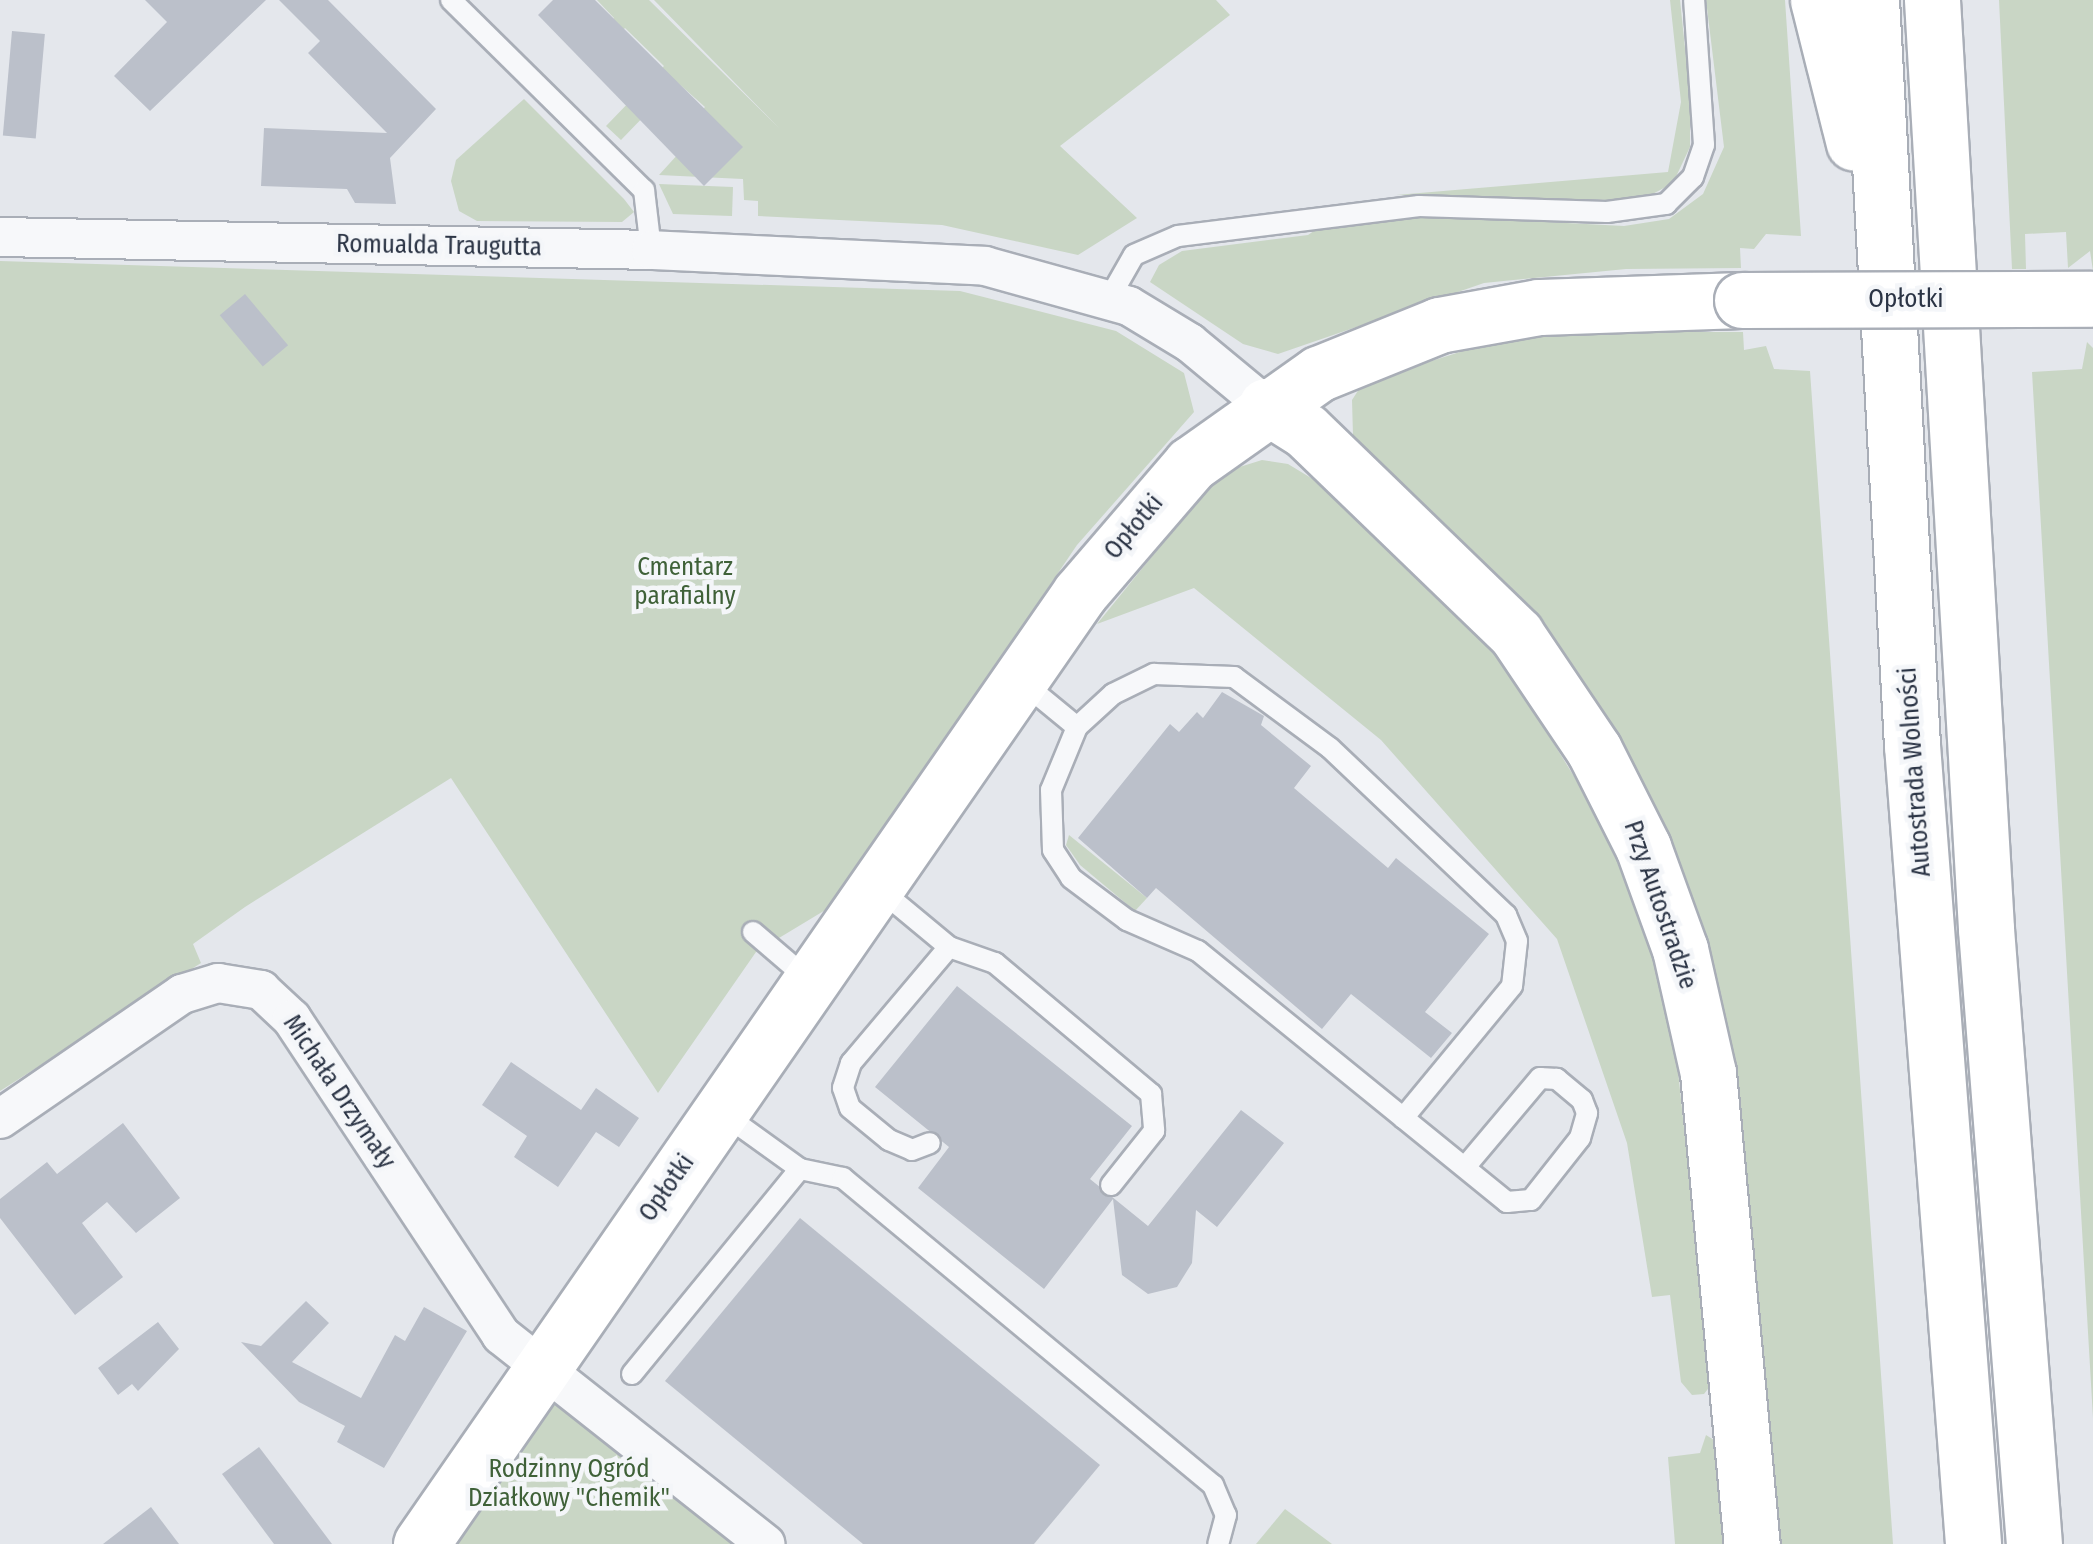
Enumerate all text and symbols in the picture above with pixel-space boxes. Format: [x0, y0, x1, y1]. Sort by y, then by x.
street label: Romualda Traugutta [336, 229, 542, 263]
street label: Opłotki [1868, 284, 1944, 314]
street label: Opłotki [1098, 489, 1170, 565]
park label: Cmentarz parafialny [634, 553, 736, 612]
street label: Autostrada Wolności [1893, 666, 1937, 878]
street label: Przy Autostradzie [1617, 817, 1703, 993]
street label: Michała Drzymały [277, 1009, 401, 1175]
street label: Opłotki [633, 1149, 701, 1227]
park label: Rodzinny Ogród Działkowy "Chemik" [468, 1455, 670, 1514]

